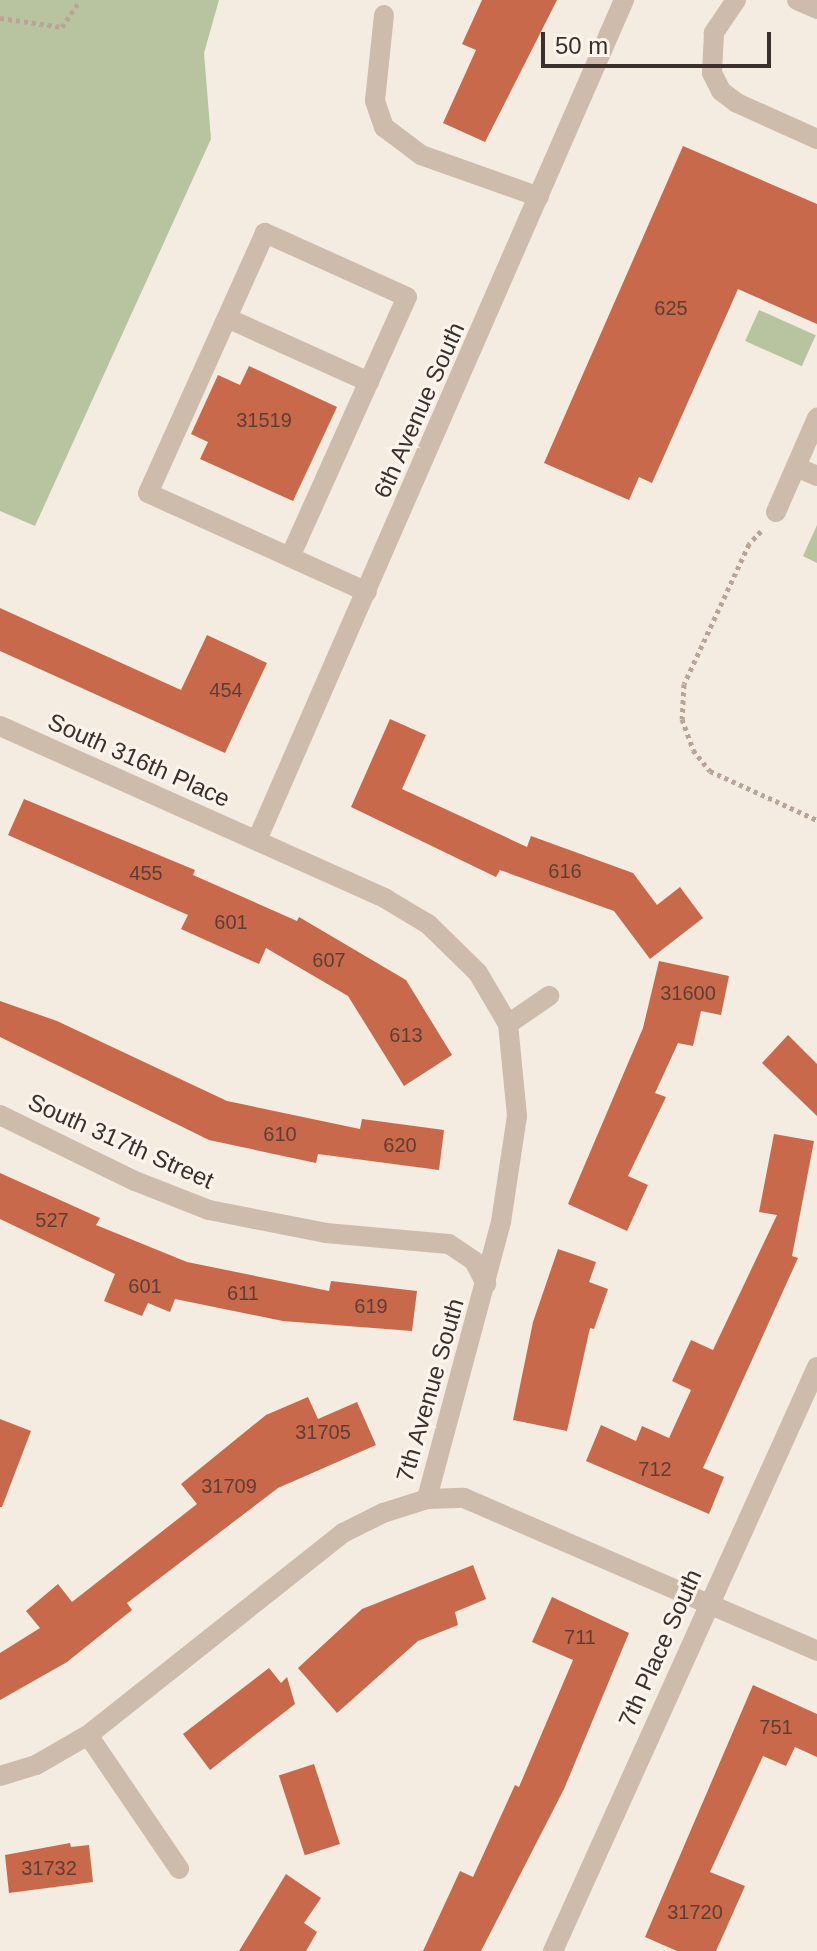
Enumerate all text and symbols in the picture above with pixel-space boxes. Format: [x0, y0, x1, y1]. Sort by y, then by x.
scale bar [545, 16, 775, 66]
text: 50 m [555, 32, 608, 59]
house number: 625 [654, 296, 688, 320]
street label: 6th Avenue South [367, 317, 471, 503]
house number: 31519 [236, 408, 292, 432]
house number: 454 [209, 678, 243, 702]
street label: South 316th Place [44, 707, 234, 813]
house number: 616 [548, 859, 582, 883]
house number: 455 [129, 861, 163, 885]
house number: 601 [214, 910, 248, 934]
house number: 607 [312, 948, 346, 972]
house number: 31600 [660, 981, 716, 1005]
house number: 613 [389, 1023, 423, 1047]
street label: South 317th Street [24, 1087, 218, 1195]
house number: 610 [263, 1122, 297, 1146]
house number: 620 [383, 1133, 417, 1157]
house number: 527 [35, 1208, 69, 1232]
house number: 601 [128, 1274, 162, 1298]
house number: 611 [227, 1281, 259, 1305]
house number: 619 [354, 1294, 388, 1318]
street label: 7th Avenue South [390, 1295, 470, 1485]
house number: 31705 [295, 1420, 351, 1444]
house number: 712 [638, 1457, 672, 1481]
house number: 31709 [201, 1474, 257, 1498]
street label: 7th Place South [612, 1565, 708, 1731]
house number: 711 [564, 1625, 596, 1649]
house number: 751 [759, 1715, 793, 1739]
house number: 31732 [21, 1856, 77, 1880]
house number: 31720 [667, 1900, 723, 1924]

